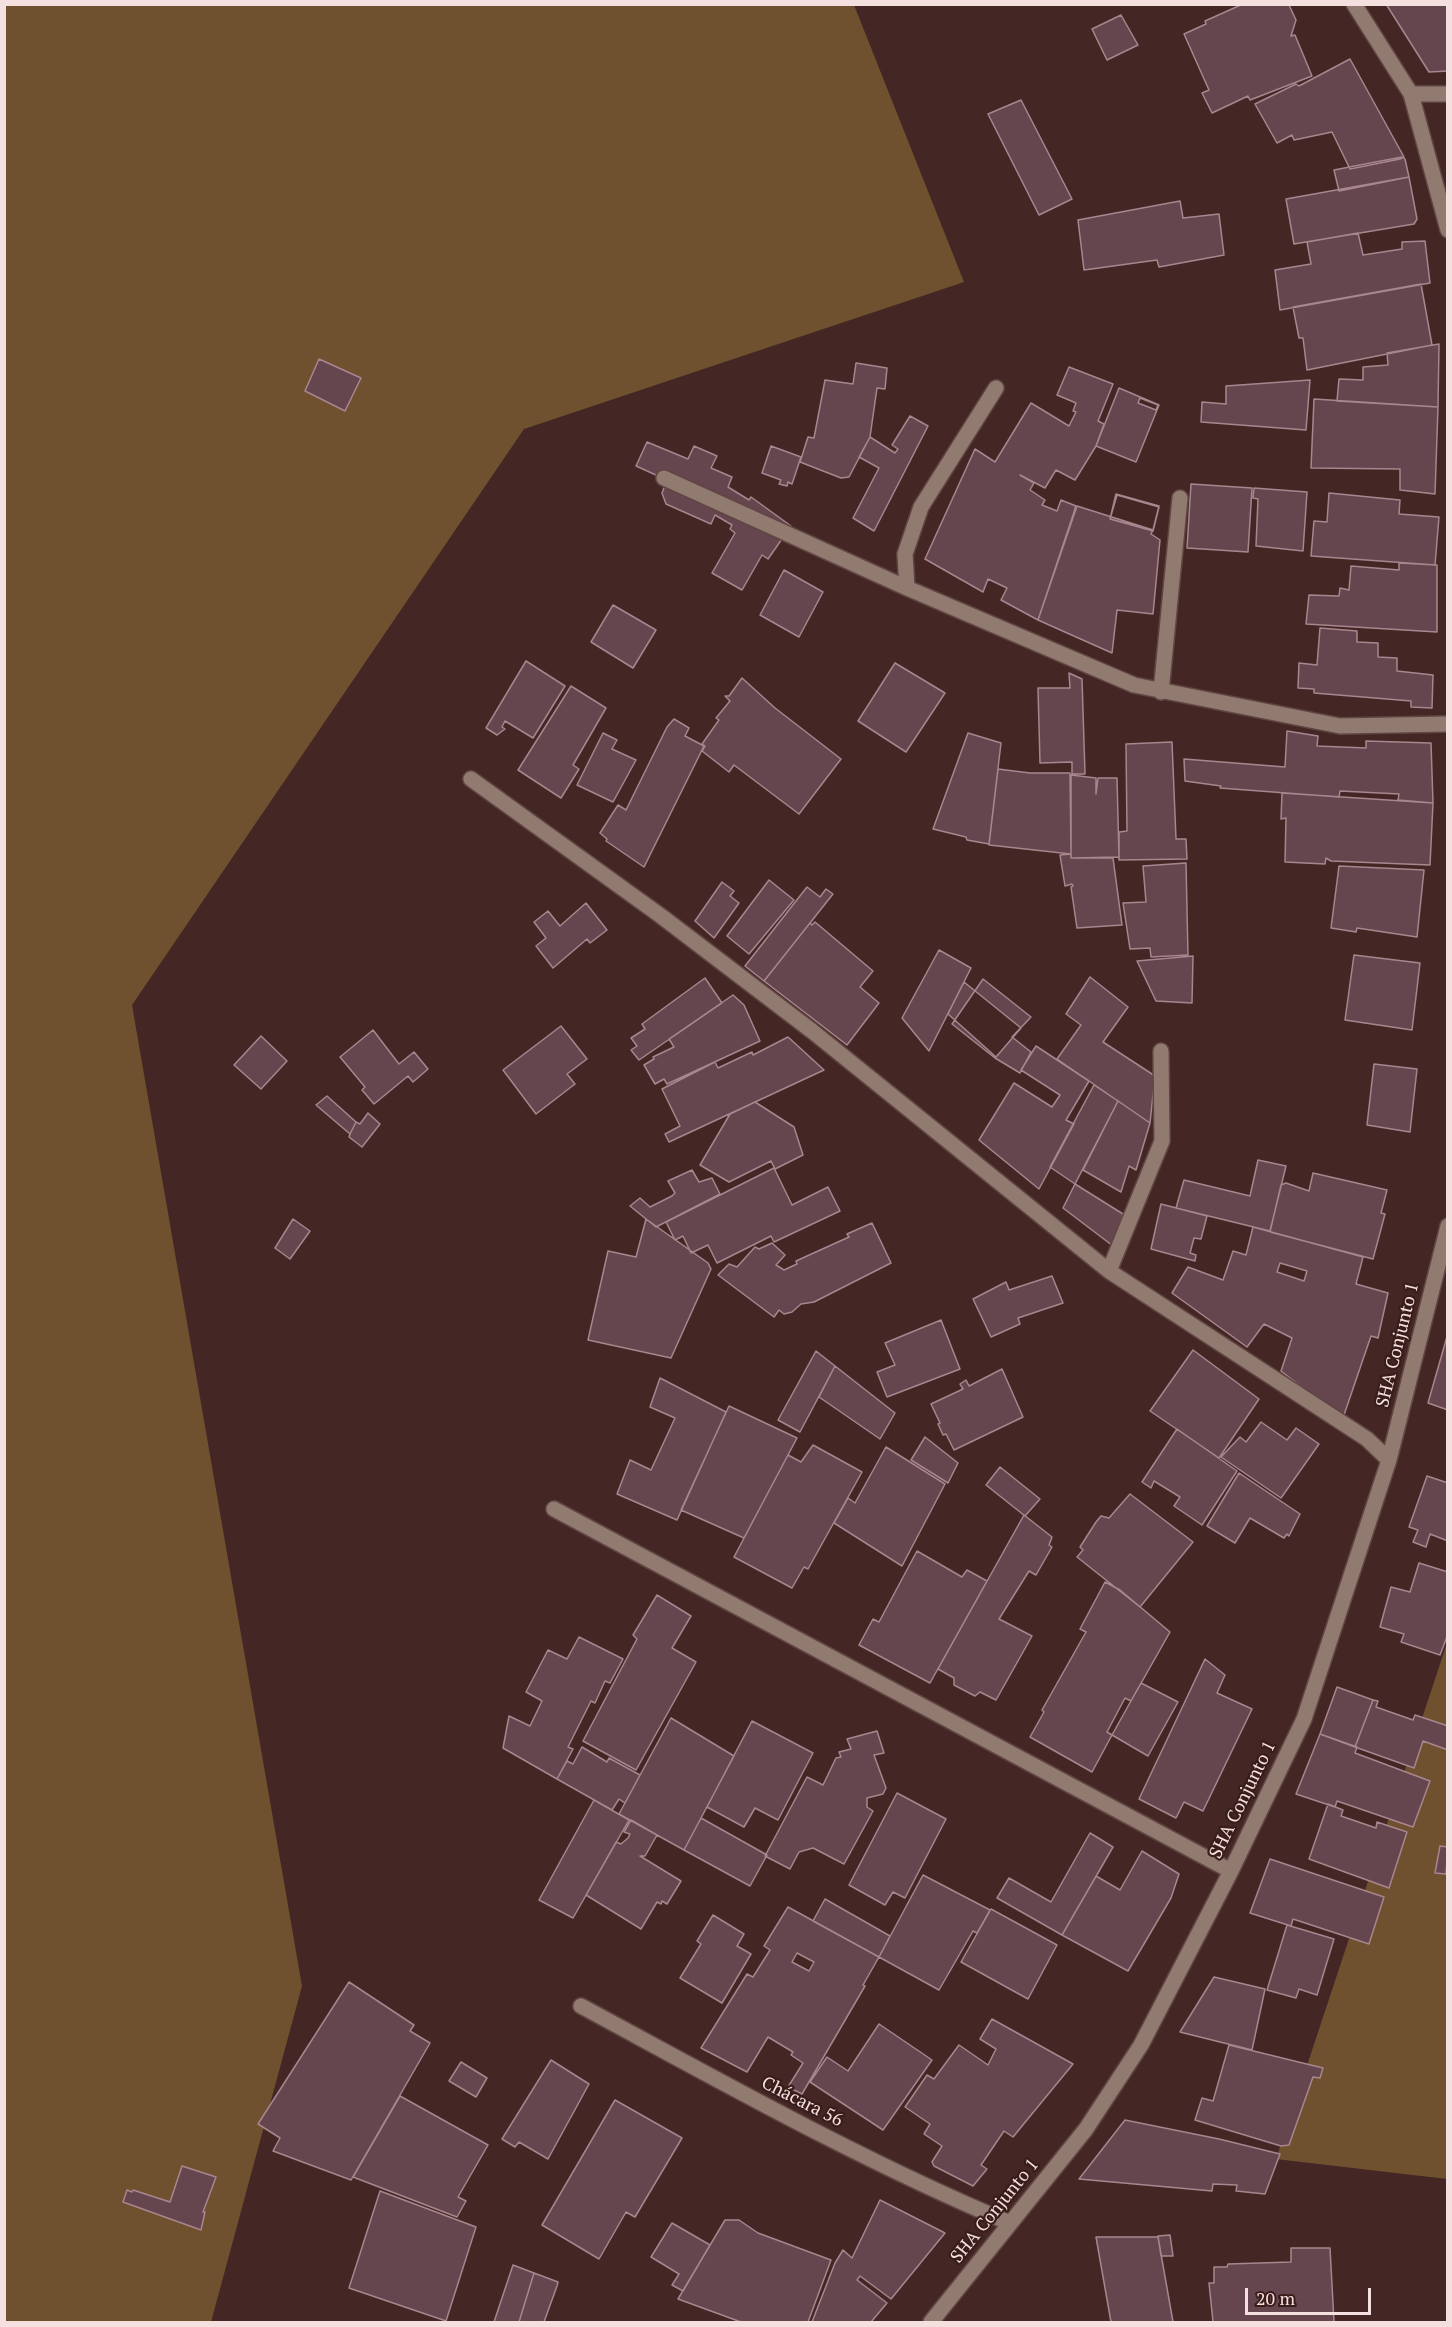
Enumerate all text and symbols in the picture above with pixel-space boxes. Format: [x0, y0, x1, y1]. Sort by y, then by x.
street label: SHA Conjunto 1 [1372, 1280, 1424, 1410]
street label: SHA Conjunto 1 [1205, 1738, 1281, 1862]
street label: Chácara 56 [758, 2072, 846, 2132]
street label: SHA Conjunto 1 [946, 2154, 1044, 2268]
scale bar [1248, 2276, 1374, 2314]
text: 20 m [1256, 2286, 1295, 2310]

